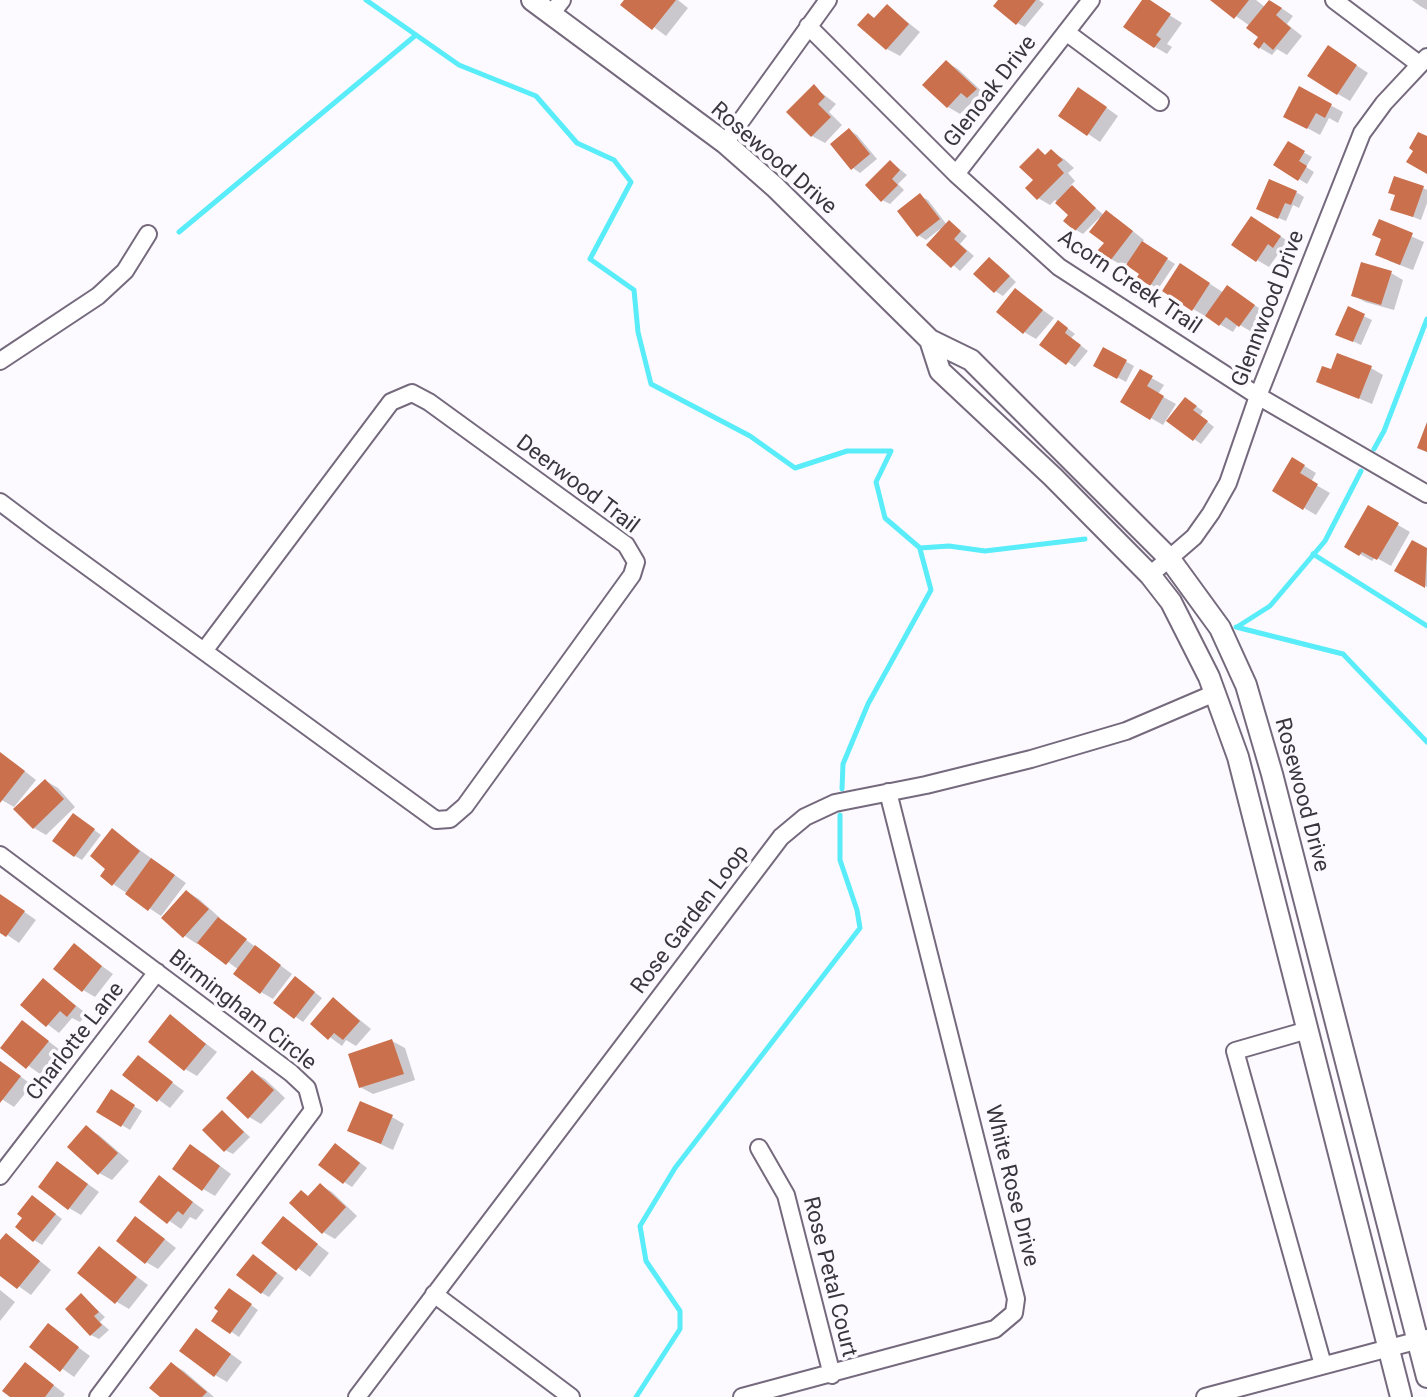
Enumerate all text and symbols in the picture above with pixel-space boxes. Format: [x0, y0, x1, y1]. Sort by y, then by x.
street label: Glenoak Drive [939, 31, 1043, 153]
street label: Rosewood Drive [705, 97, 841, 221]
street label: Acorn Creek Trail [1052, 225, 1206, 341]
street label: Glennwood Drive [1227, 227, 1311, 391]
street label: Deerwood Trail [510, 430, 644, 540]
street label: Rosewood Drive [1268, 715, 1334, 875]
street label: Rose Garden Loop [626, 840, 756, 1000]
street label: Birmingham Circle [163, 945, 321, 1077]
street label: Charlotte Lane [22, 978, 130, 1106]
street label: White Rose Drive [978, 1103, 1044, 1269]
street label: Rose Petal Court [796, 1194, 862, 1360]

